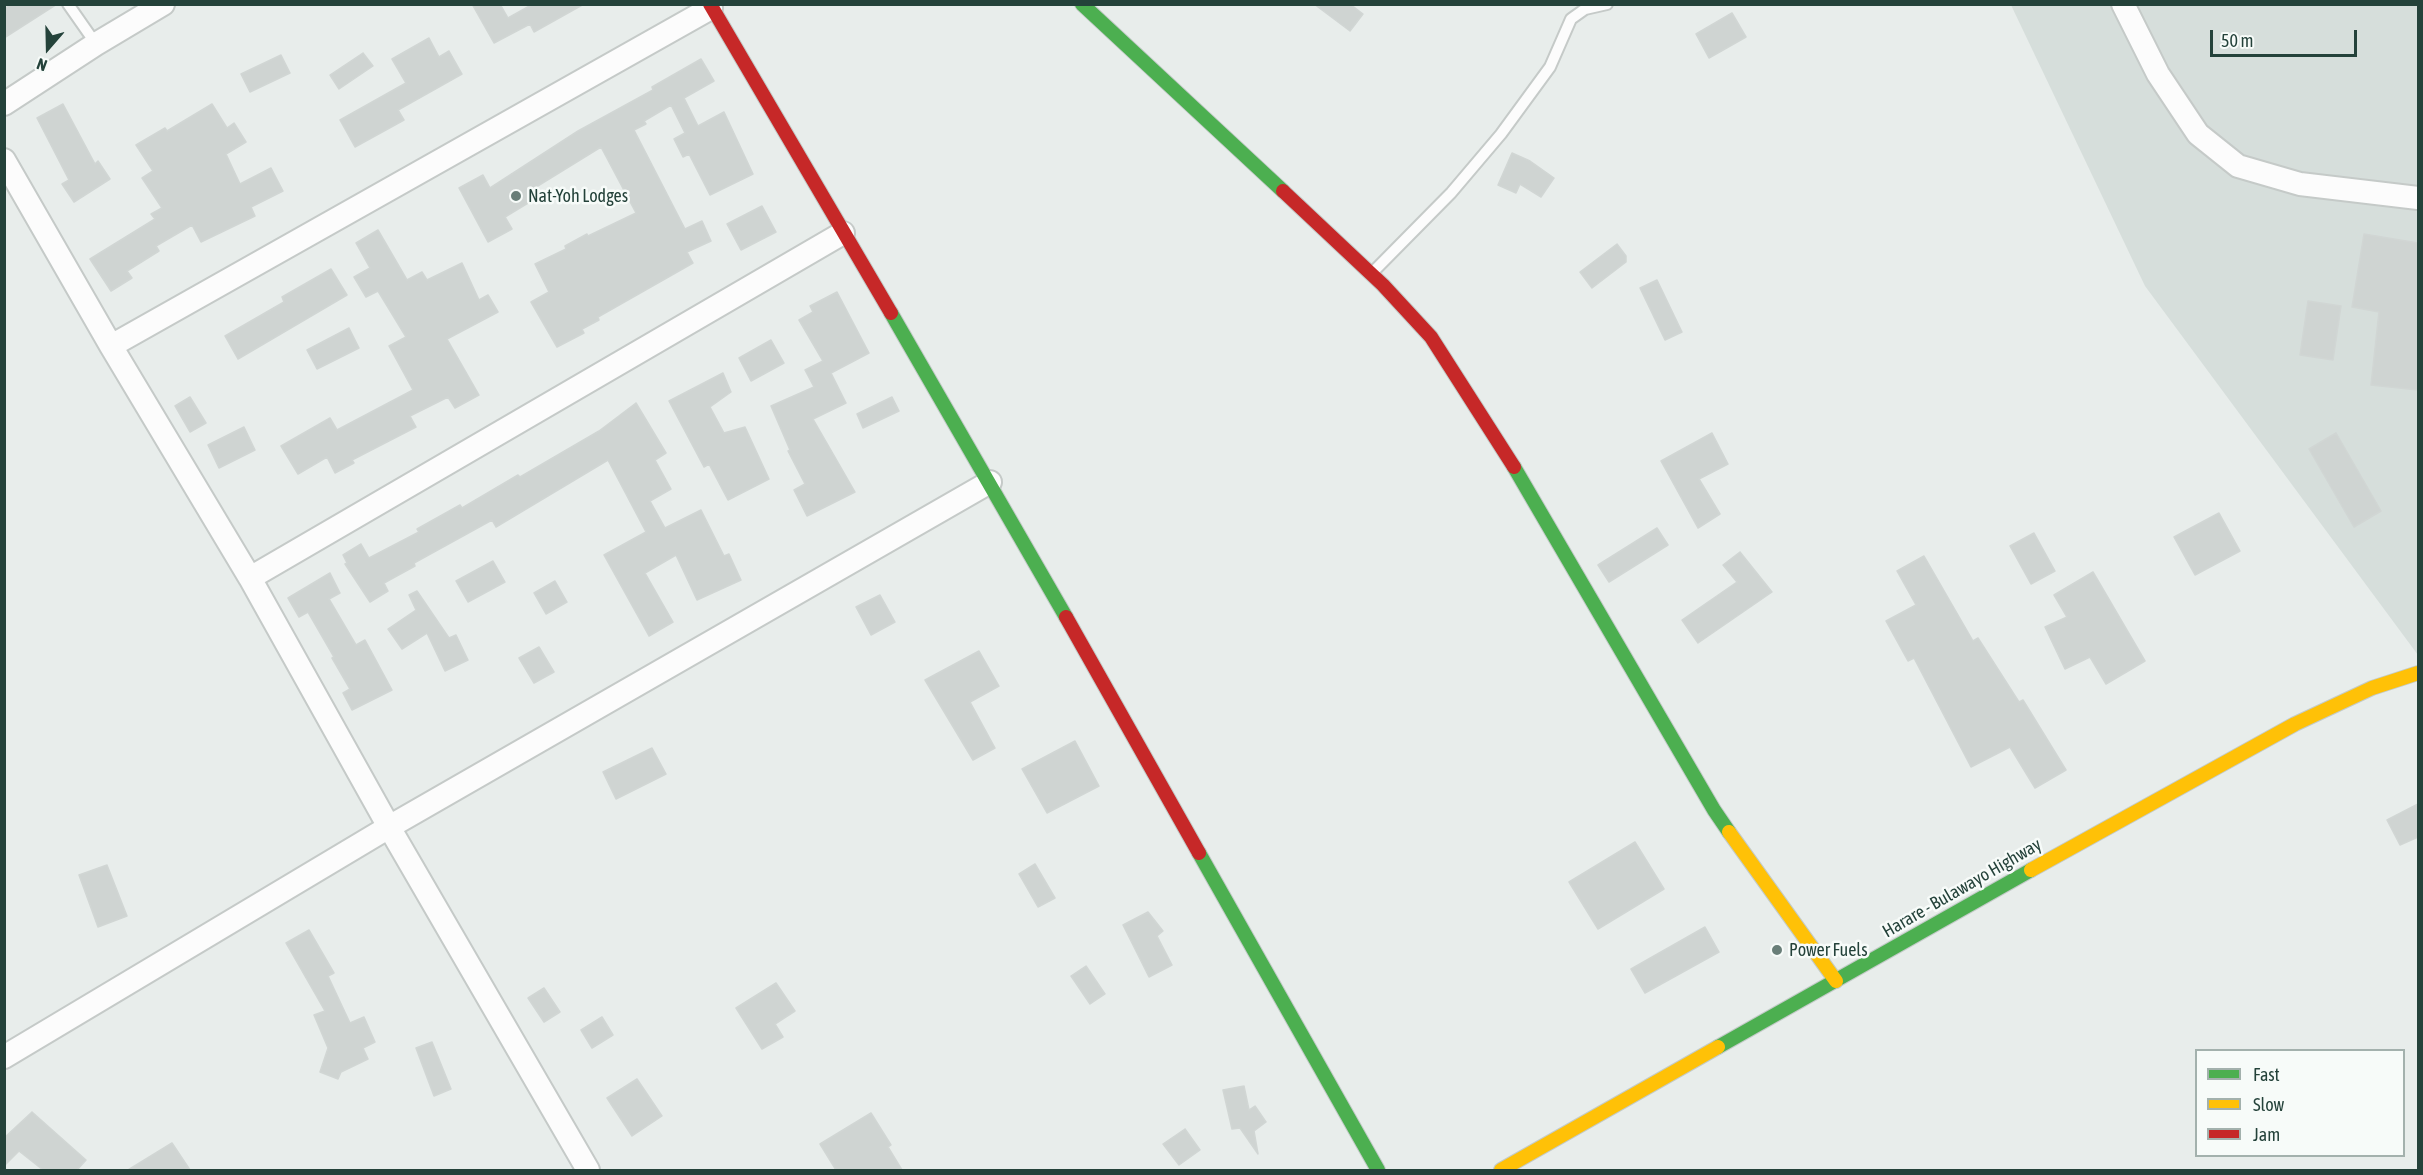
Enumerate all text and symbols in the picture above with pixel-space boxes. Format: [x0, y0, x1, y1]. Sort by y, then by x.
north arrow [18, 18, 78, 78]
scale bar [2213, 18, 2360, 56]
text: 50 m [2221, 30, 2253, 51]
text: N [34, 55, 49, 75]
place label: Nat-Yoh Lodges [528, 185, 628, 207]
marker: Nat-Yoh Lodges [509, 189, 523, 203]
street label: Harare - Bulawayo Highway [1879, 834, 2045, 942]
place label: Power Fuels [1789, 939, 1867, 961]
marker: Power Fuels [1770, 943, 1784, 957]
legend [2195, 1049, 2405, 1157]
text: Fast [2253, 1064, 2280, 1085]
text: Slow [2253, 1094, 2284, 1115]
text: Jam [2253, 1124, 2280, 1145]

